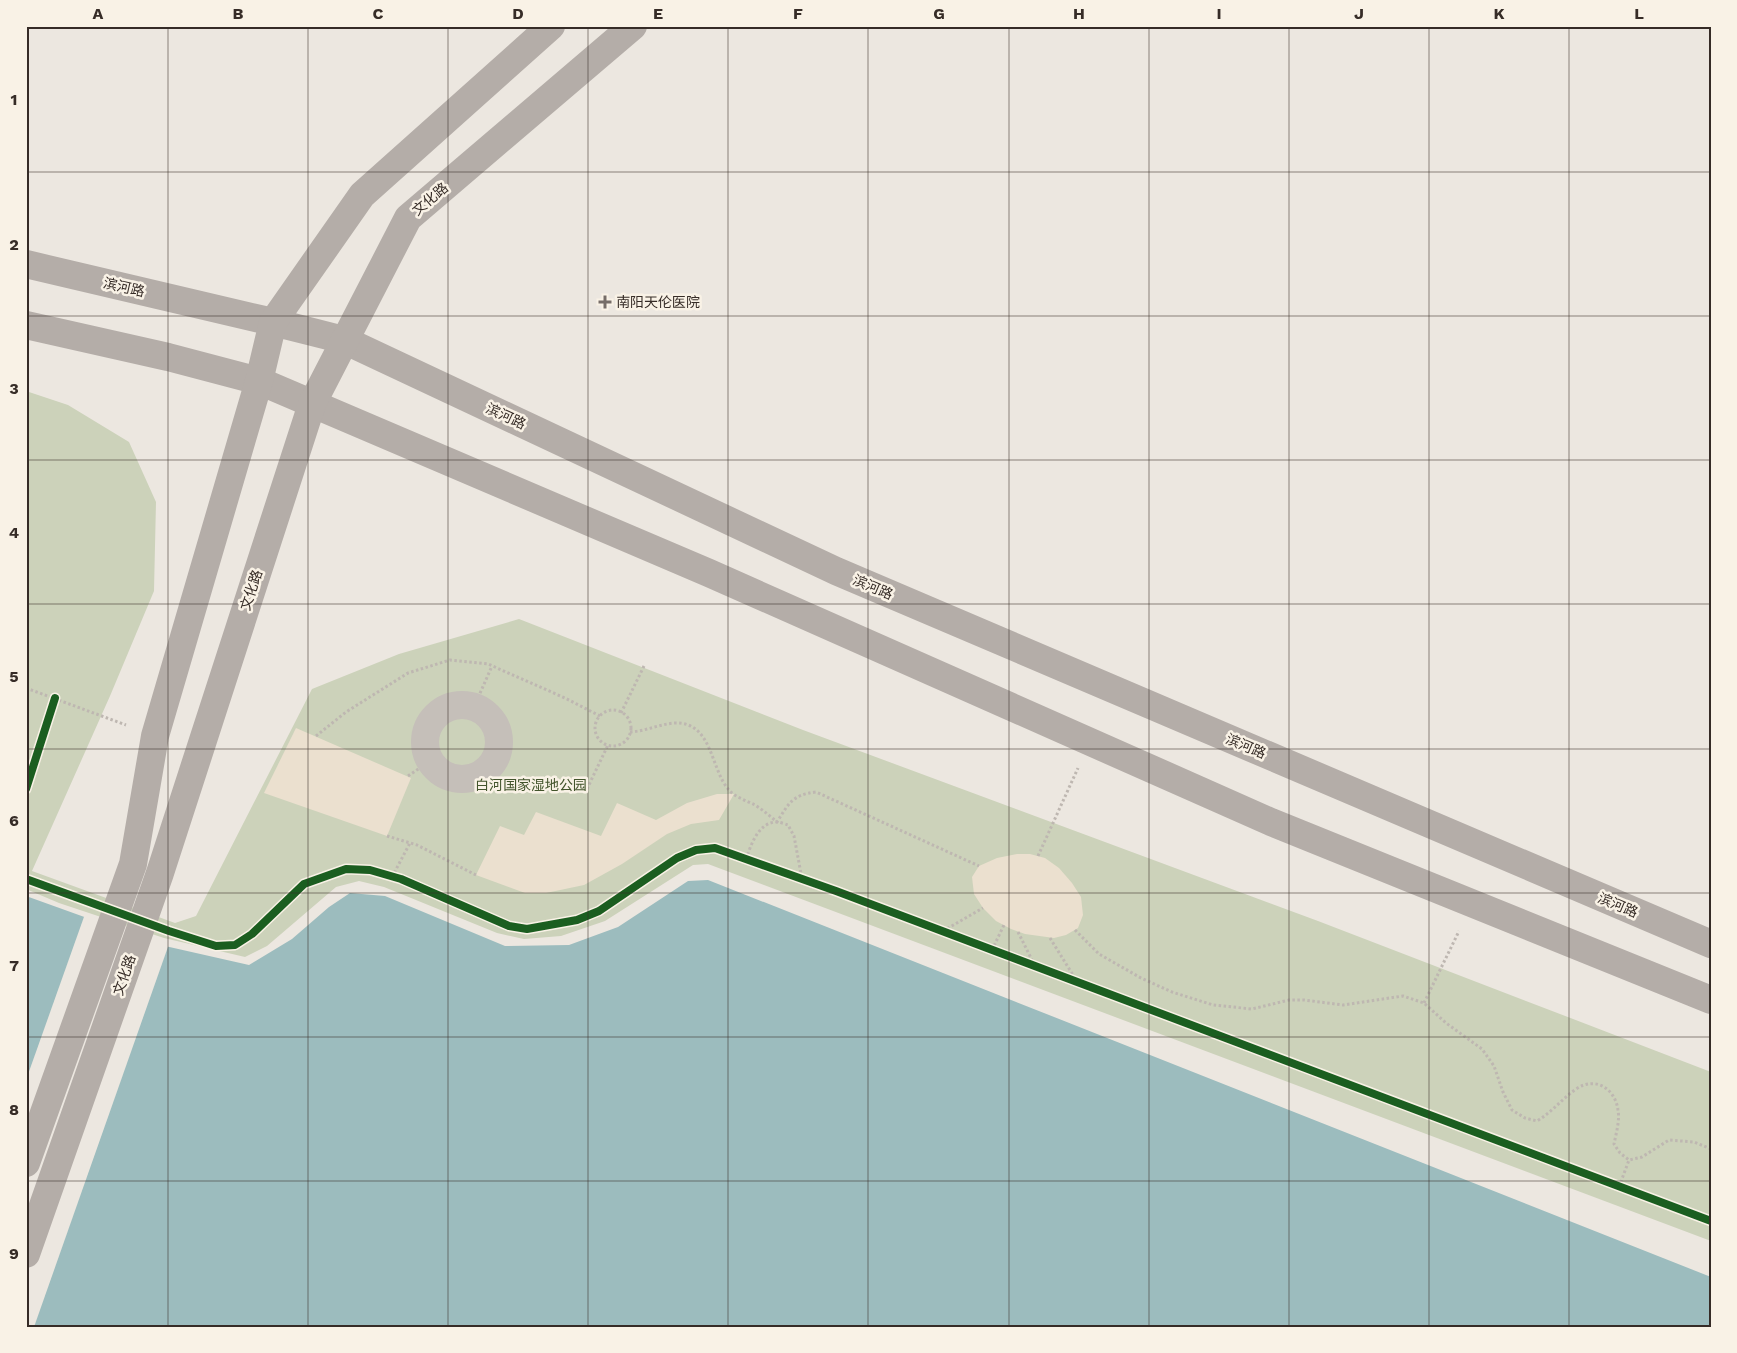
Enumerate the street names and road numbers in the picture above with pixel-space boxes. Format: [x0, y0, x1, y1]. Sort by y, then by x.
street label: 文化路 [409, 179, 451, 219]
street label: 滨河路 [102, 274, 146, 300]
street label: 滨河路 [484, 400, 528, 432]
street label: 文化路 [237, 568, 265, 612]
street label: 滨河路 [851, 571, 895, 603]
street label: 滨河路 [1224, 730, 1268, 762]
street label: 滨河路 [1596, 889, 1640, 921]
street label: 文化路 [110, 953, 138, 997]

